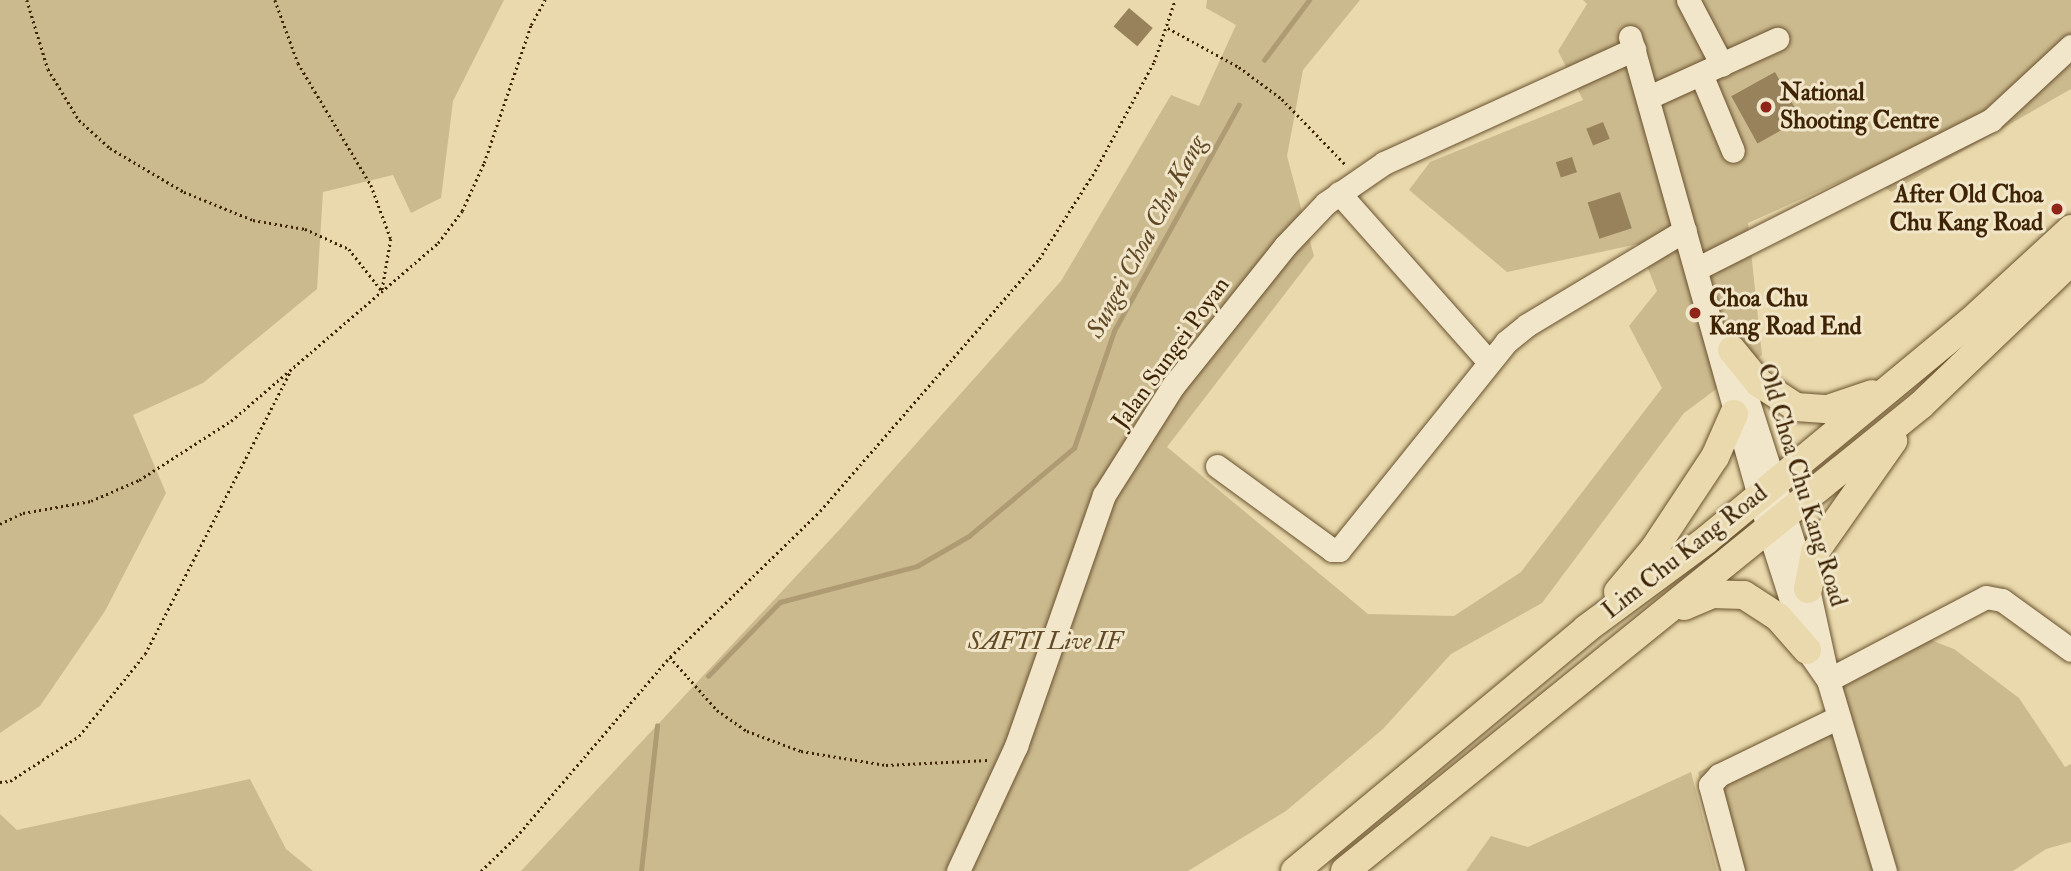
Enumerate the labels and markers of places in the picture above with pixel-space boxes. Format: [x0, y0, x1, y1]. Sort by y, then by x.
place label: National Shooting Centre [1780, 79, 1939, 135]
marker: National Shooting Centre [1758, 99, 1774, 115]
place label: After Old Choa Chu Kang Road [1889, 181, 2043, 237]
marker: After Old Choa Chu Kang Road [2049, 201, 2065, 217]
place label: Choa Chu Kang Road End [1709, 285, 1861, 341]
marker: Choa Chu Kang Road End [1687, 305, 1703, 321]

